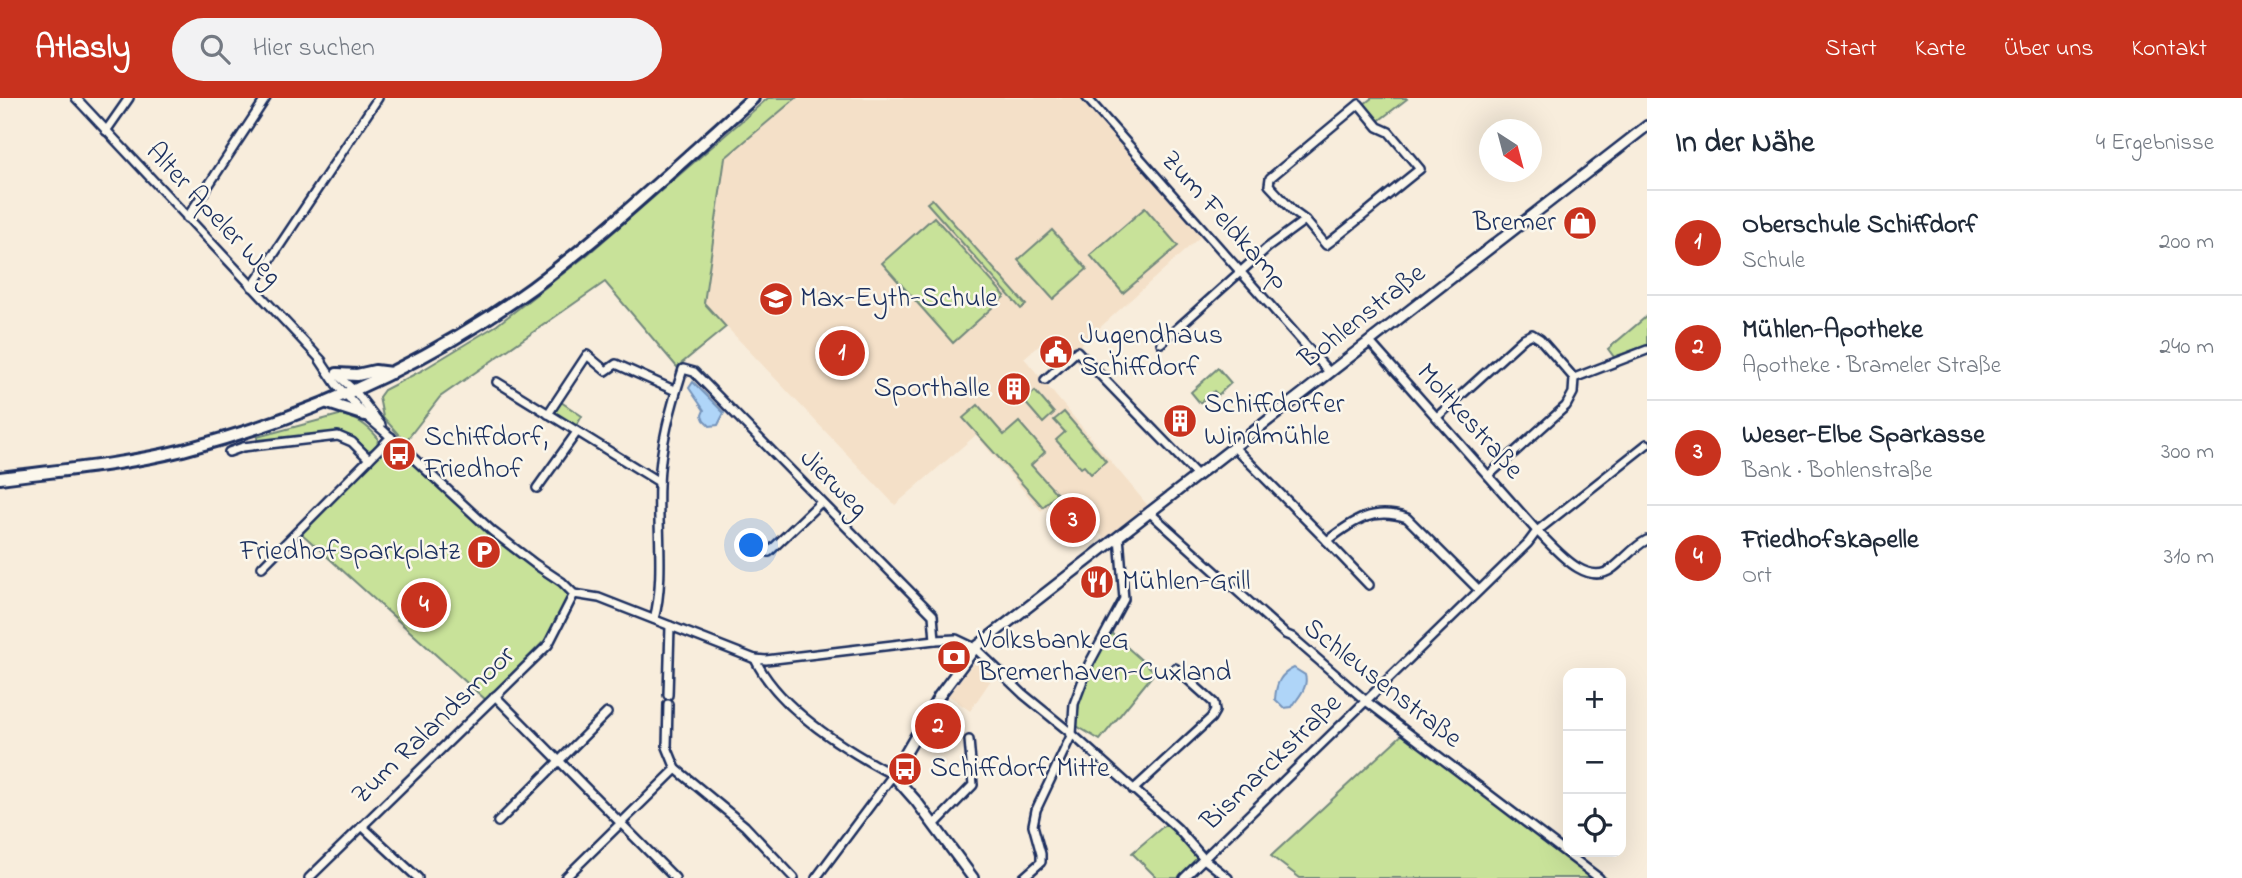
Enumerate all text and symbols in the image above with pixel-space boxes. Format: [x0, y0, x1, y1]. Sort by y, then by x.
search box [172, 18, 662, 81]
text: Atlasly [35, 25, 130, 73]
icon: search [196, 30, 234, 68]
text: Hier suchen [252, 30, 375, 68]
text: Start [1825, 32, 1877, 67]
text: Karte [1915, 32, 1966, 67]
text: Über uns [2004, 32, 2093, 67]
text: Kontakt [2131, 32, 2207, 67]
north arrow [1479, 119, 1542, 182]
text: In der Nähe [1675, 122, 1815, 166]
text: 4 Ergebnisse [2096, 127, 2214, 160]
street label: Alter Apeler Weg [135, 134, 291, 296]
street label: Zum Feldkamp [1150, 142, 1298, 300]
place label: Bremer [1472, 203, 1556, 244]
shop icon: Bremer [1561, 204, 1599, 242]
text: Oberschule Schiffdorf [1742, 207, 1978, 245]
text: 1 [1694, 226, 1702, 259]
text: 200 m [2159, 226, 2214, 259]
text: Schule [1742, 245, 1805, 278]
street label: Bohlenstraße [1290, 254, 1436, 380]
place label: Max-Eyth-Schule [800, 279, 998, 320]
school or university icon: Max-Eyth-Schule [757, 280, 795, 318]
text: Mühlen-Apotheke [1742, 312, 1923, 350]
place label: Jugendhaus Schiffdorf [1080, 316, 1223, 389]
pin: 1 [819, 327, 865, 379]
text: 2 [1692, 331, 1704, 364]
text: 240 m [2160, 331, 2214, 364]
public building icon: Jugendhaus Schiffdorf [1037, 333, 1075, 371]
text: Apotheke · Brameler Straße [1742, 350, 2001, 383]
street label: Moltkestraße [1405, 355, 1533, 490]
place label: Sporthalle [874, 369, 990, 410]
building icon: Sporthalle [995, 370, 1033, 408]
place label: Schiffdorfer Windmühle [1204, 385, 1345, 458]
building icon: Schiffdorfer Windmühle [1161, 402, 1199, 440]
text: Weser-Elbe Sparkasse [1742, 417, 1985, 455]
place label: Schiffdorf, Friedhof [423, 418, 548, 491]
bus stop icon: Schiffdorf, Friedhof [380, 435, 418, 473]
text: 3 [1693, 436, 1703, 469]
text: 300 m [2161, 436, 2214, 469]
street label: Jierweg [789, 440, 877, 528]
text: Bank · Bohlenstraße [1742, 455, 1932, 488]
pin: 3 [1050, 494, 1096, 546]
text: Friedhofskapelle [1742, 522, 1919, 560]
your location [734, 528, 768, 562]
place label: Friedhofsparkplatz [239, 532, 460, 573]
parking icon: Friedhofsparkplatz [465, 533, 503, 571]
text: 4 [1693, 541, 1703, 574]
text: 310 m [2164, 541, 2214, 574]
text: Ort [1742, 560, 1772, 593]
place label: Mühlen-Grill [1122, 562, 1250, 603]
restaurant icon: Mühlen-Grill [1078, 563, 1116, 601]
pin: 4 [401, 579, 447, 631]
street label: Schleusenstraße [1294, 609, 1471, 760]
place label: Volksbank eG Bremerhaven-Cuxland [977, 621, 1231, 694]
street label: Zum Ralandsmoor [343, 637, 526, 815]
bank icon: Volksbank eG Bremerhaven-Cuxland [935, 638, 973, 676]
map controls [1563, 668, 1626, 857]
button: + [1563, 668, 1626, 731]
street label: Bismarckstraße [1191, 684, 1352, 842]
pin: 2 [915, 700, 961, 752]
button: − [1563, 731, 1626, 794]
place label: Schiffdorf Mitte [930, 749, 1110, 790]
bus stop icon: Schiffdorf Mitte [886, 750, 924, 788]
button: locate [1563, 794, 1626, 857]

